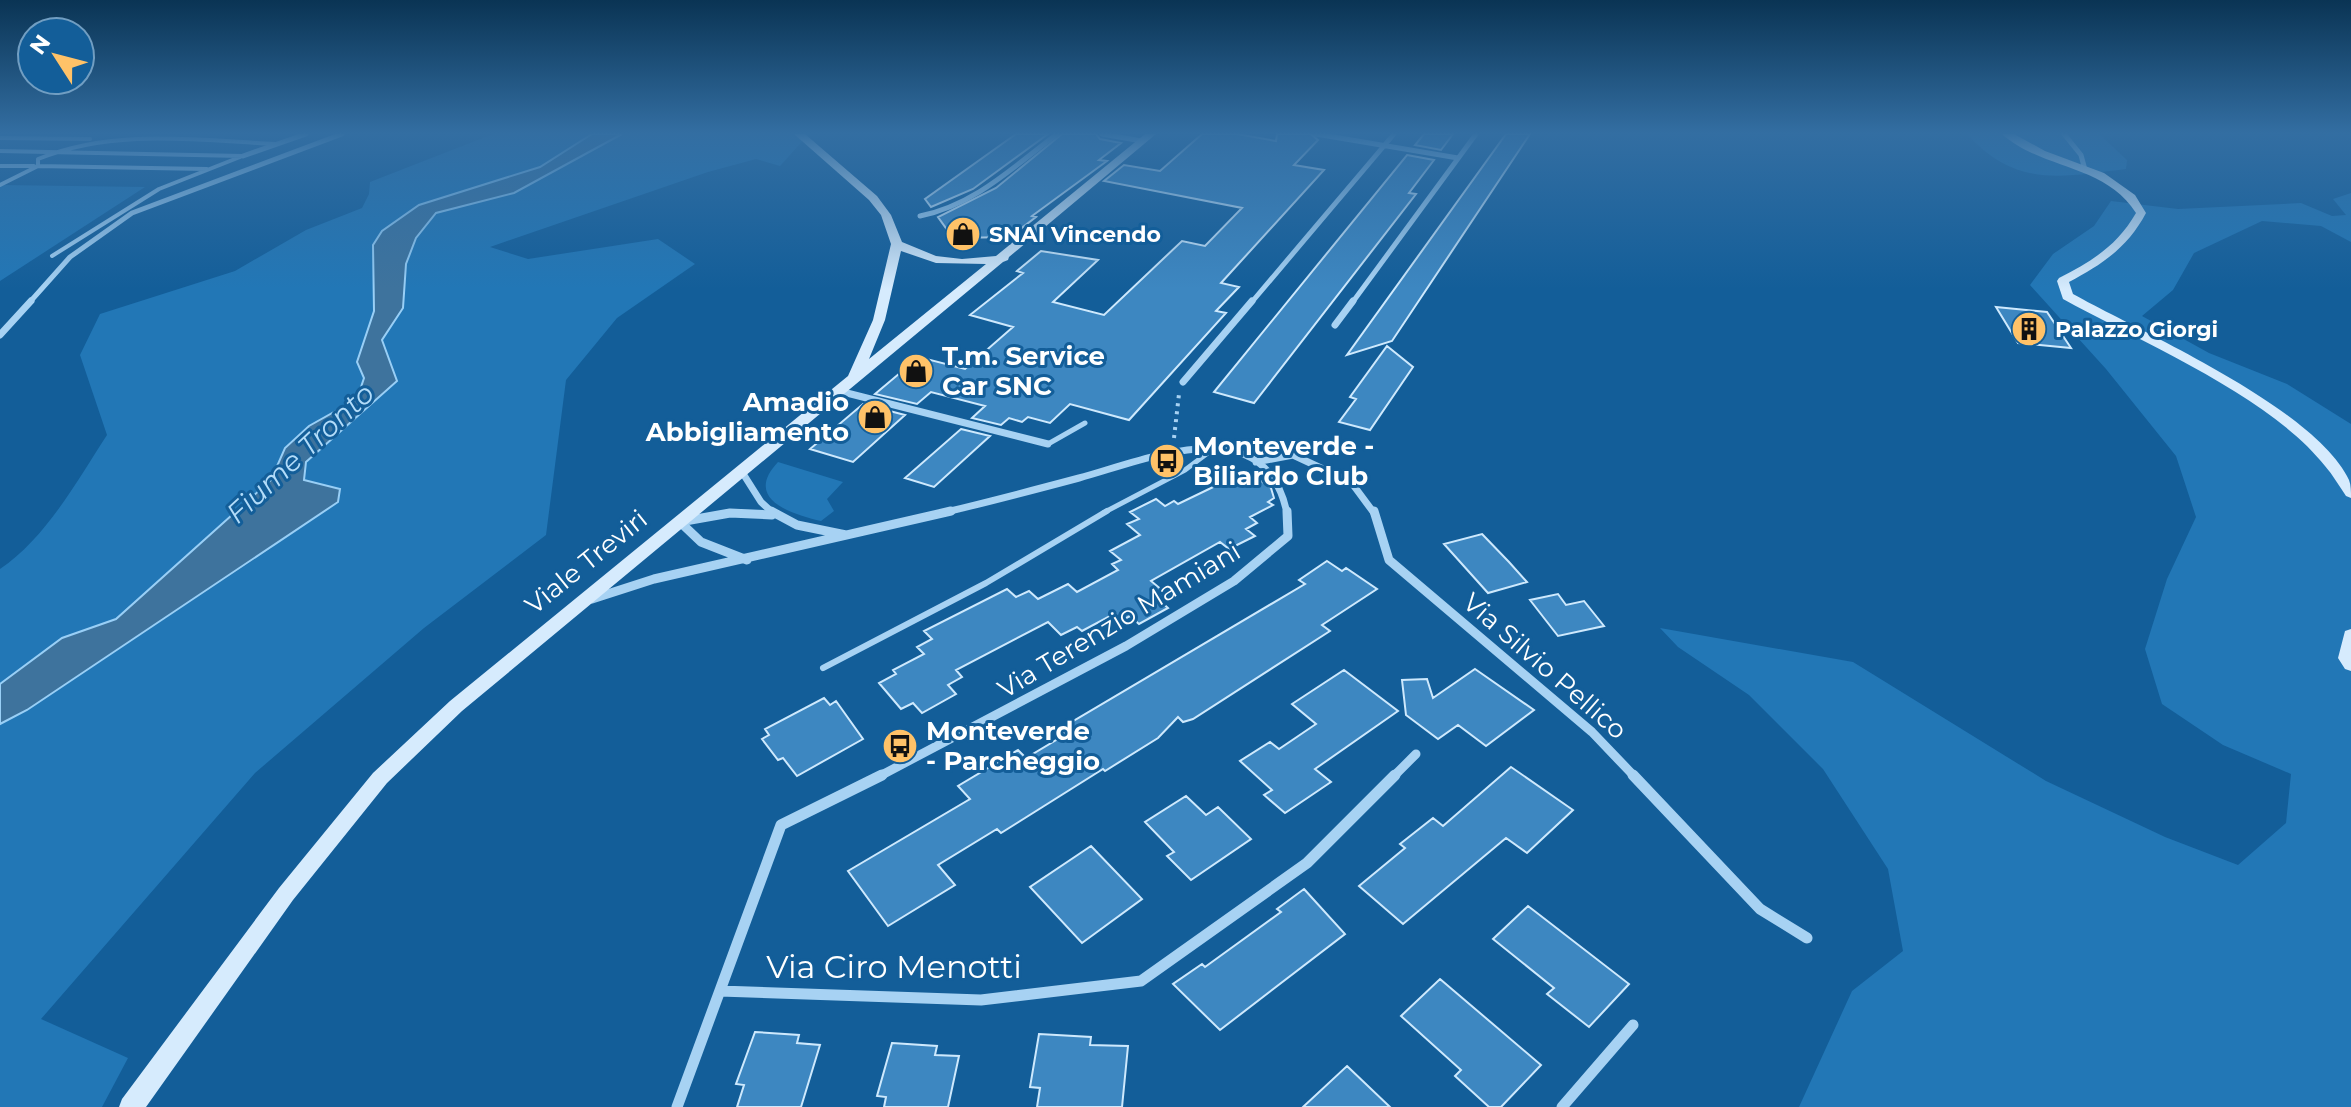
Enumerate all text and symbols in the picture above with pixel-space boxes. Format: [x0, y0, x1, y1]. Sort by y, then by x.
north arrow [16, 16, 96, 96]
text: N [24, 29, 56, 60]
shop icon: SNAI Vincendo [944, 215, 982, 253]
place label: SNAI Vincendo [989, 221, 1161, 248]
building icon: Palazzo Giorgi [2010, 310, 2048, 348]
place label: Palazzo Giorgi [2055, 316, 2218, 343]
place label: T.m. Service Car SNC [942, 340, 1105, 402]
shop icon: T.m. Service Car SNC [897, 352, 935, 390]
water label: Fiume Tronto [219, 376, 381, 530]
place label: Amadio Abbigliamento [645, 386, 849, 448]
shop icon: Amadio Abbigliamento [856, 398, 894, 436]
place label: Monteverde - Biliardo Club [1193, 430, 1374, 492]
bus stop icon: Monteverde - Biliardo Club [1148, 442, 1186, 480]
street label: Viale Treviri [518, 503, 654, 621]
street label: Via Terenzio Mamiani [992, 535, 1246, 705]
street label: Via Silvio Pellico [1456, 586, 1634, 746]
place label: Monteverde - Parcheggio [926, 715, 1100, 777]
bus stop icon: Monteverde - Parcheggio [881, 727, 919, 765]
street label: Via Ciro Menotti [766, 947, 1022, 986]

